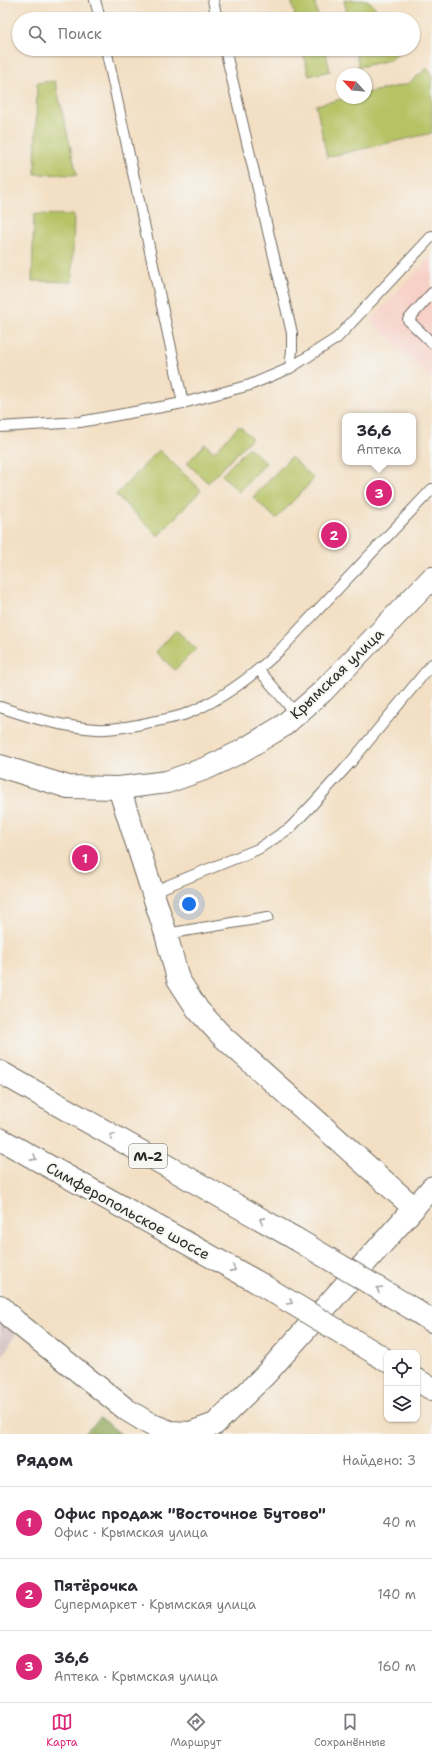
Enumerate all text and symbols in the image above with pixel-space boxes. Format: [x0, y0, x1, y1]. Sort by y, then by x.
search box [12, 12, 420, 56]
icon: search [26, 23, 48, 45]
text: Поиск [58, 24, 102, 44]
north arrow [336, 68, 372, 104]
popup [342, 413, 416, 465]
text: 36,6 [357, 421, 392, 441]
text: Аптека [357, 441, 401, 458]
pin: 3 [366, 478, 392, 508]
pin: 2 [321, 520, 347, 550]
street label: Крымская улица [286, 624, 389, 724]
pin: 1 [72, 843, 98, 873]
your location [179, 894, 199, 914]
one-way arrow [109, 1133, 116, 1140]
road number: М-2 [129, 1144, 167, 1168]
one-way arrow [30, 1154, 37, 1161]
street label: Симферопольское шоссе [43, 1158, 213, 1264]
one-way arrow [259, 1217, 266, 1225]
one-way arrow [229, 1265, 236, 1272]
one-way arrow [376, 1286, 383, 1293]
one-way arrow [286, 1298, 293, 1305]
map controls [384, 1350, 420, 1422]
button: locate [384, 1350, 420, 1386]
button: layers [384, 1386, 420, 1422]
text: Рядом [16, 1449, 73, 1471]
text: Найдено: 3 [342, 1452, 416, 1469]
text: Офис продаж "Восточное Бутово" [54, 1504, 326, 1524]
text: 1 [26, 1514, 32, 1531]
text: 40 m [382, 1514, 416, 1531]
text: Офис · Крымская улица [54, 1524, 208, 1541]
text: Пятёрочка [54, 1576, 138, 1596]
text: 2 [24, 1586, 34, 1603]
text: 140 m [377, 1586, 416, 1603]
text: Супермаркет · Крымская улица [54, 1596, 256, 1613]
text: 36,6 [54, 1648, 89, 1668]
text: 3 [24, 1658, 34, 1675]
text: 160 m [378, 1658, 416, 1675]
text: Аптека · Крымская улица [54, 1668, 218, 1685]
tab: Карта [46, 1711, 78, 1750]
tab: Маршрут [170, 1711, 221, 1750]
tab: Сохранённые [314, 1711, 386, 1750]

